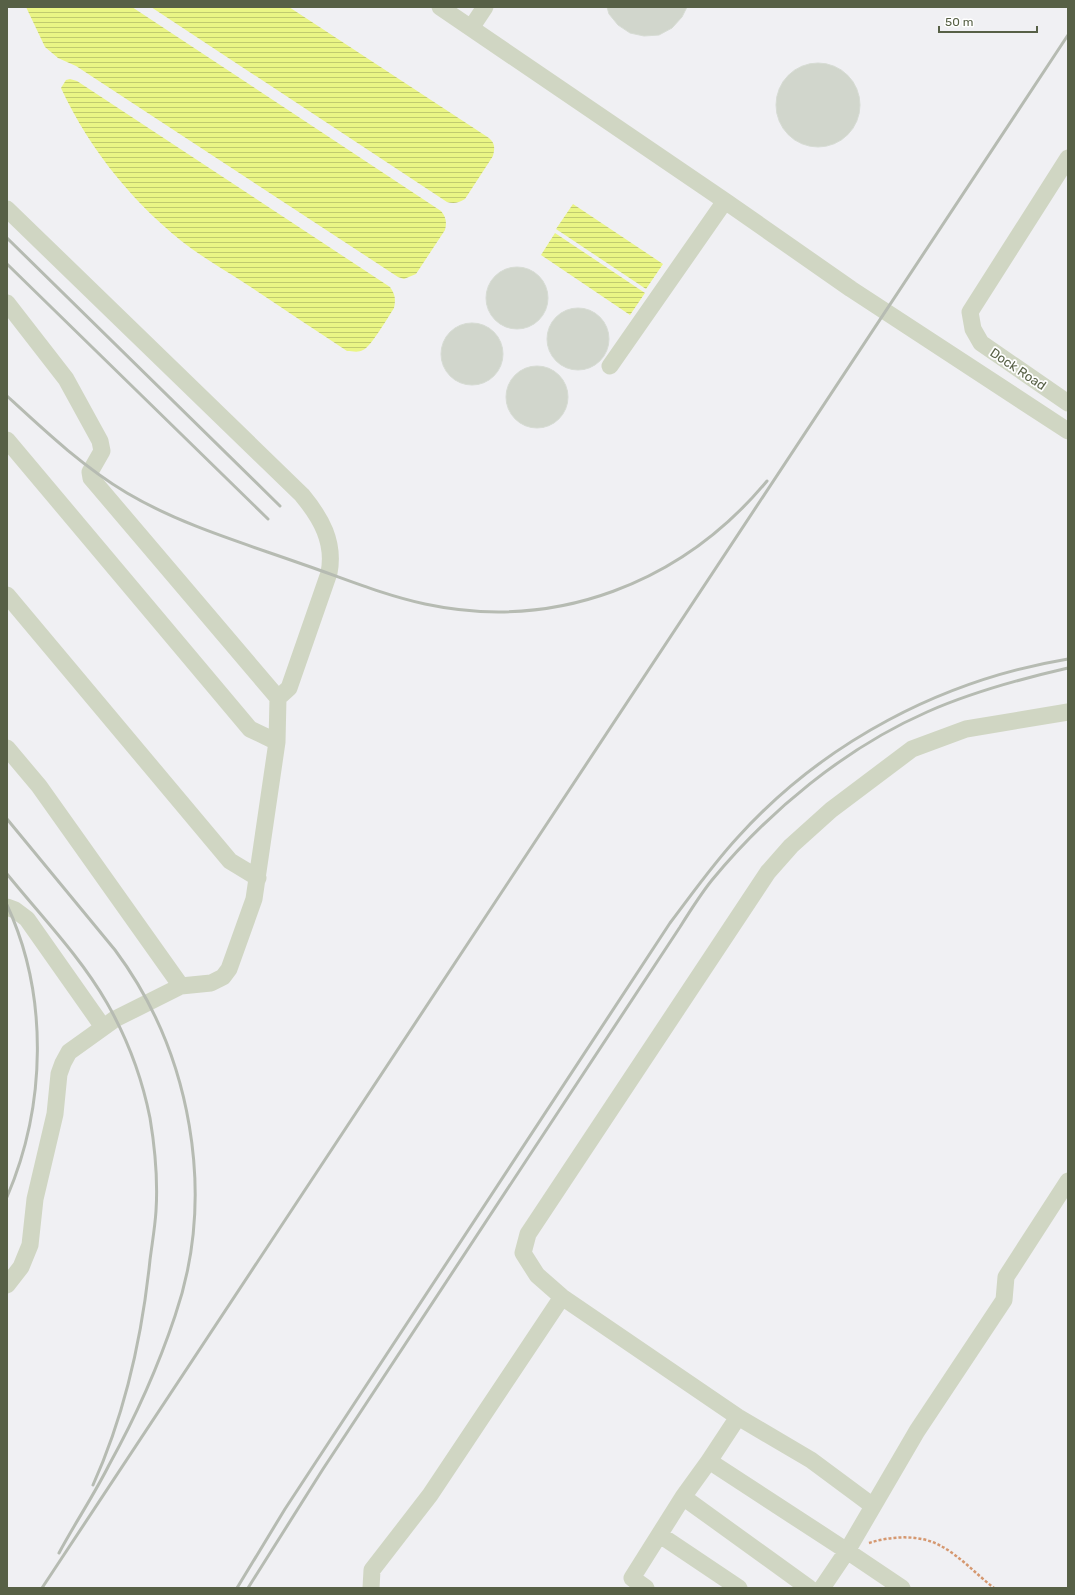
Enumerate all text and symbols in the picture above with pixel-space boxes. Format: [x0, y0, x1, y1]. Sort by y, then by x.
scale bar [939, 8, 1037, 34]
text: 50 m [945, 15, 973, 29]
street label: Dock Road [987, 345, 1049, 393]

